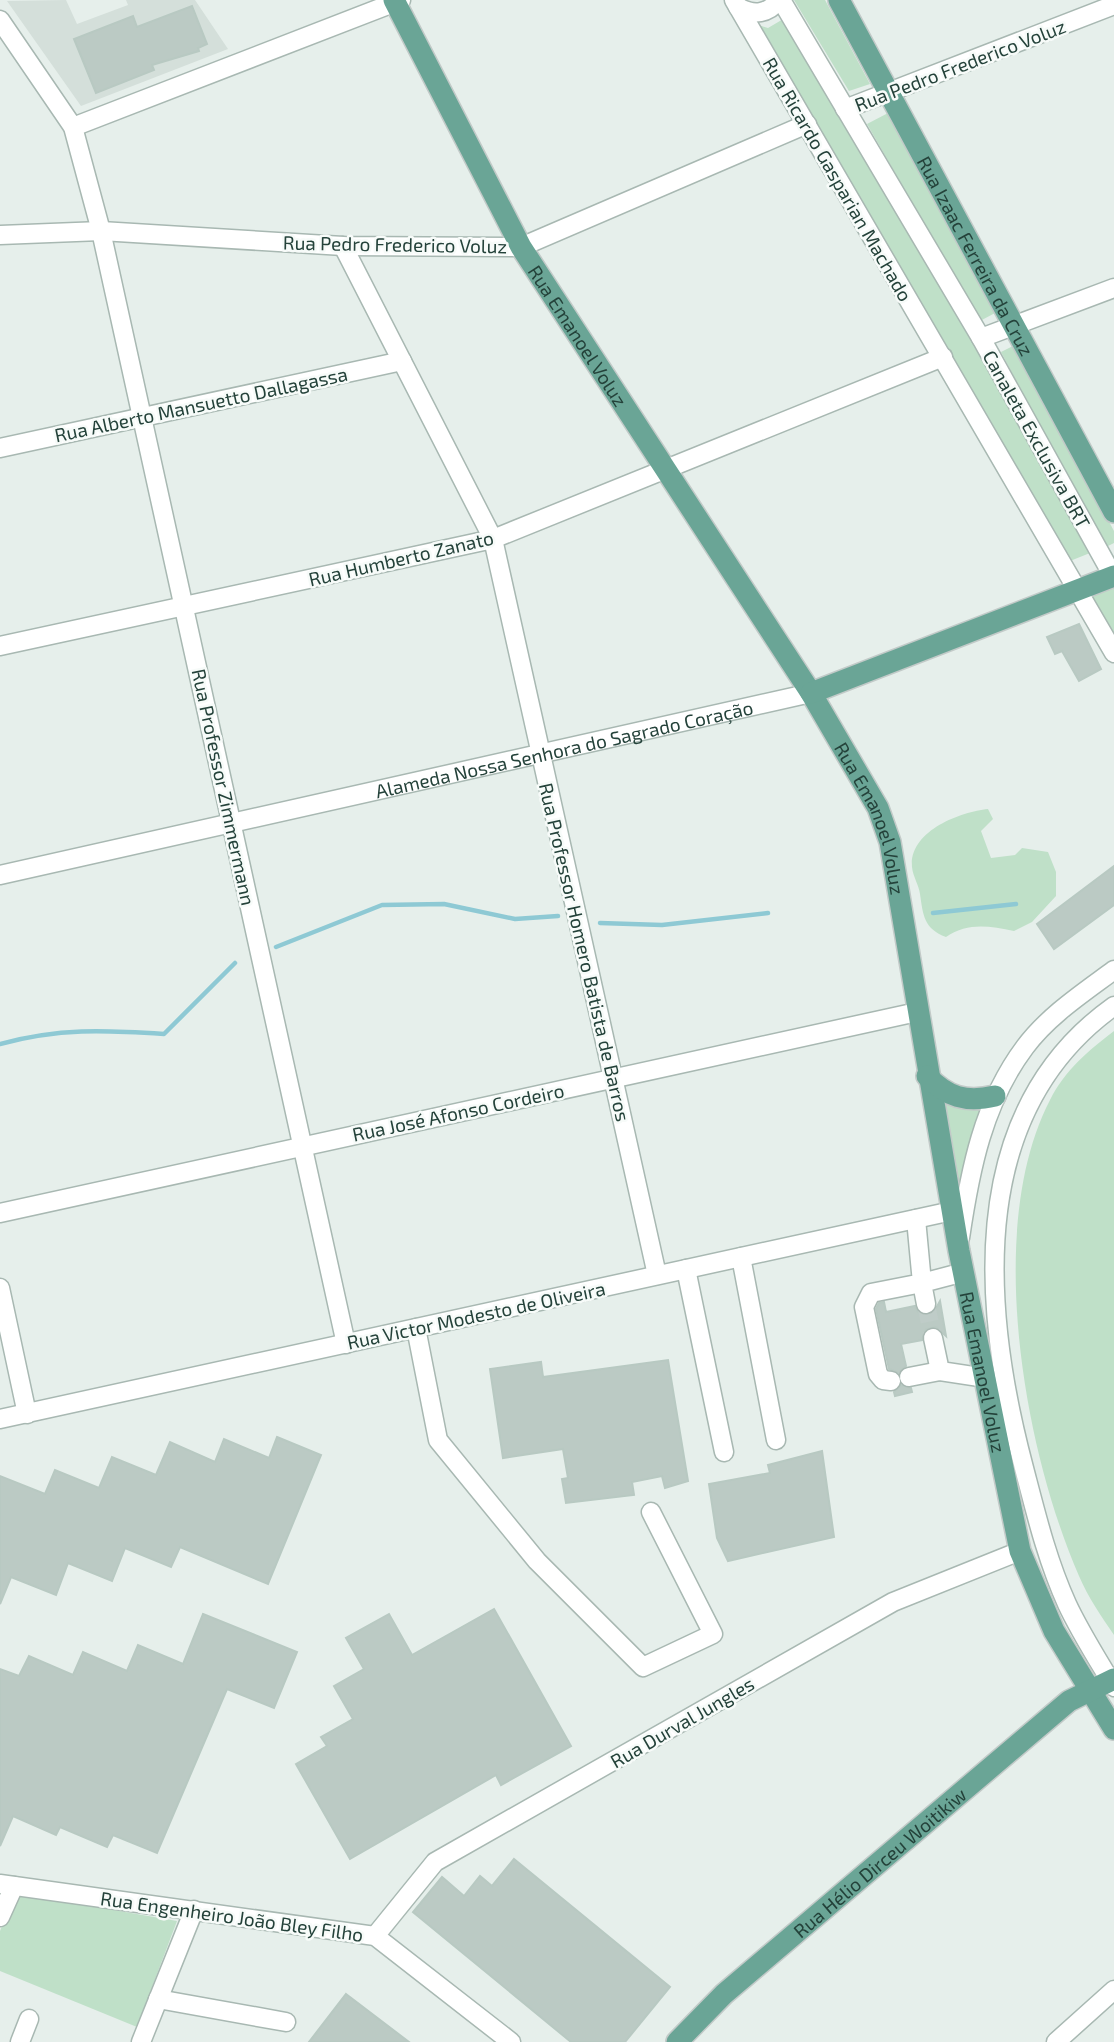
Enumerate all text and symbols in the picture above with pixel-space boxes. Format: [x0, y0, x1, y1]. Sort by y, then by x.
street label: Rua Pedro Frederico Voluz [851, 14, 1069, 116]
street label: Rua Ricardo Gasparian Machado [759, 53, 917, 305]
street label: Rua Izaac Ferreira da Cruz [913, 152, 1039, 359]
street label: Rua Pedro Frederico Voluz [283, 231, 507, 257]
street label: Rua Emanoel Voluz [524, 260, 633, 410]
street label: Canaleta Exclusiva BRT [978, 346, 1096, 532]
street label: Rua Alberto Mansuetto Dallagassa [52, 362, 350, 446]
street label: Rua Humberto Zanato [306, 526, 496, 590]
street label: Rua Professor Zimmermann [188, 667, 260, 907]
street label: Alameda Nossa Senhora do Sagrado Coração [373, 695, 755, 802]
street label: Rua Emanoel Voluz [830, 738, 910, 896]
street label: Rua Professor Homero Batista de Barros [535, 780, 635, 1124]
street label: Rua José Afonso Cordeiro [350, 1078, 566, 1146]
street label: Rua Victor Modesto de Oliveira [345, 1276, 607, 1354]
street label: Rua Emanoel Voluz [956, 1289, 1011, 1454]
street label: Rua Durval Jungles [606, 1671, 758, 1773]
street label: Rua Hélio Dirceu Woitikiw [788, 1782, 971, 1942]
street label: Rua Engenheiro João Bley Filho [99, 1886, 365, 1946]

